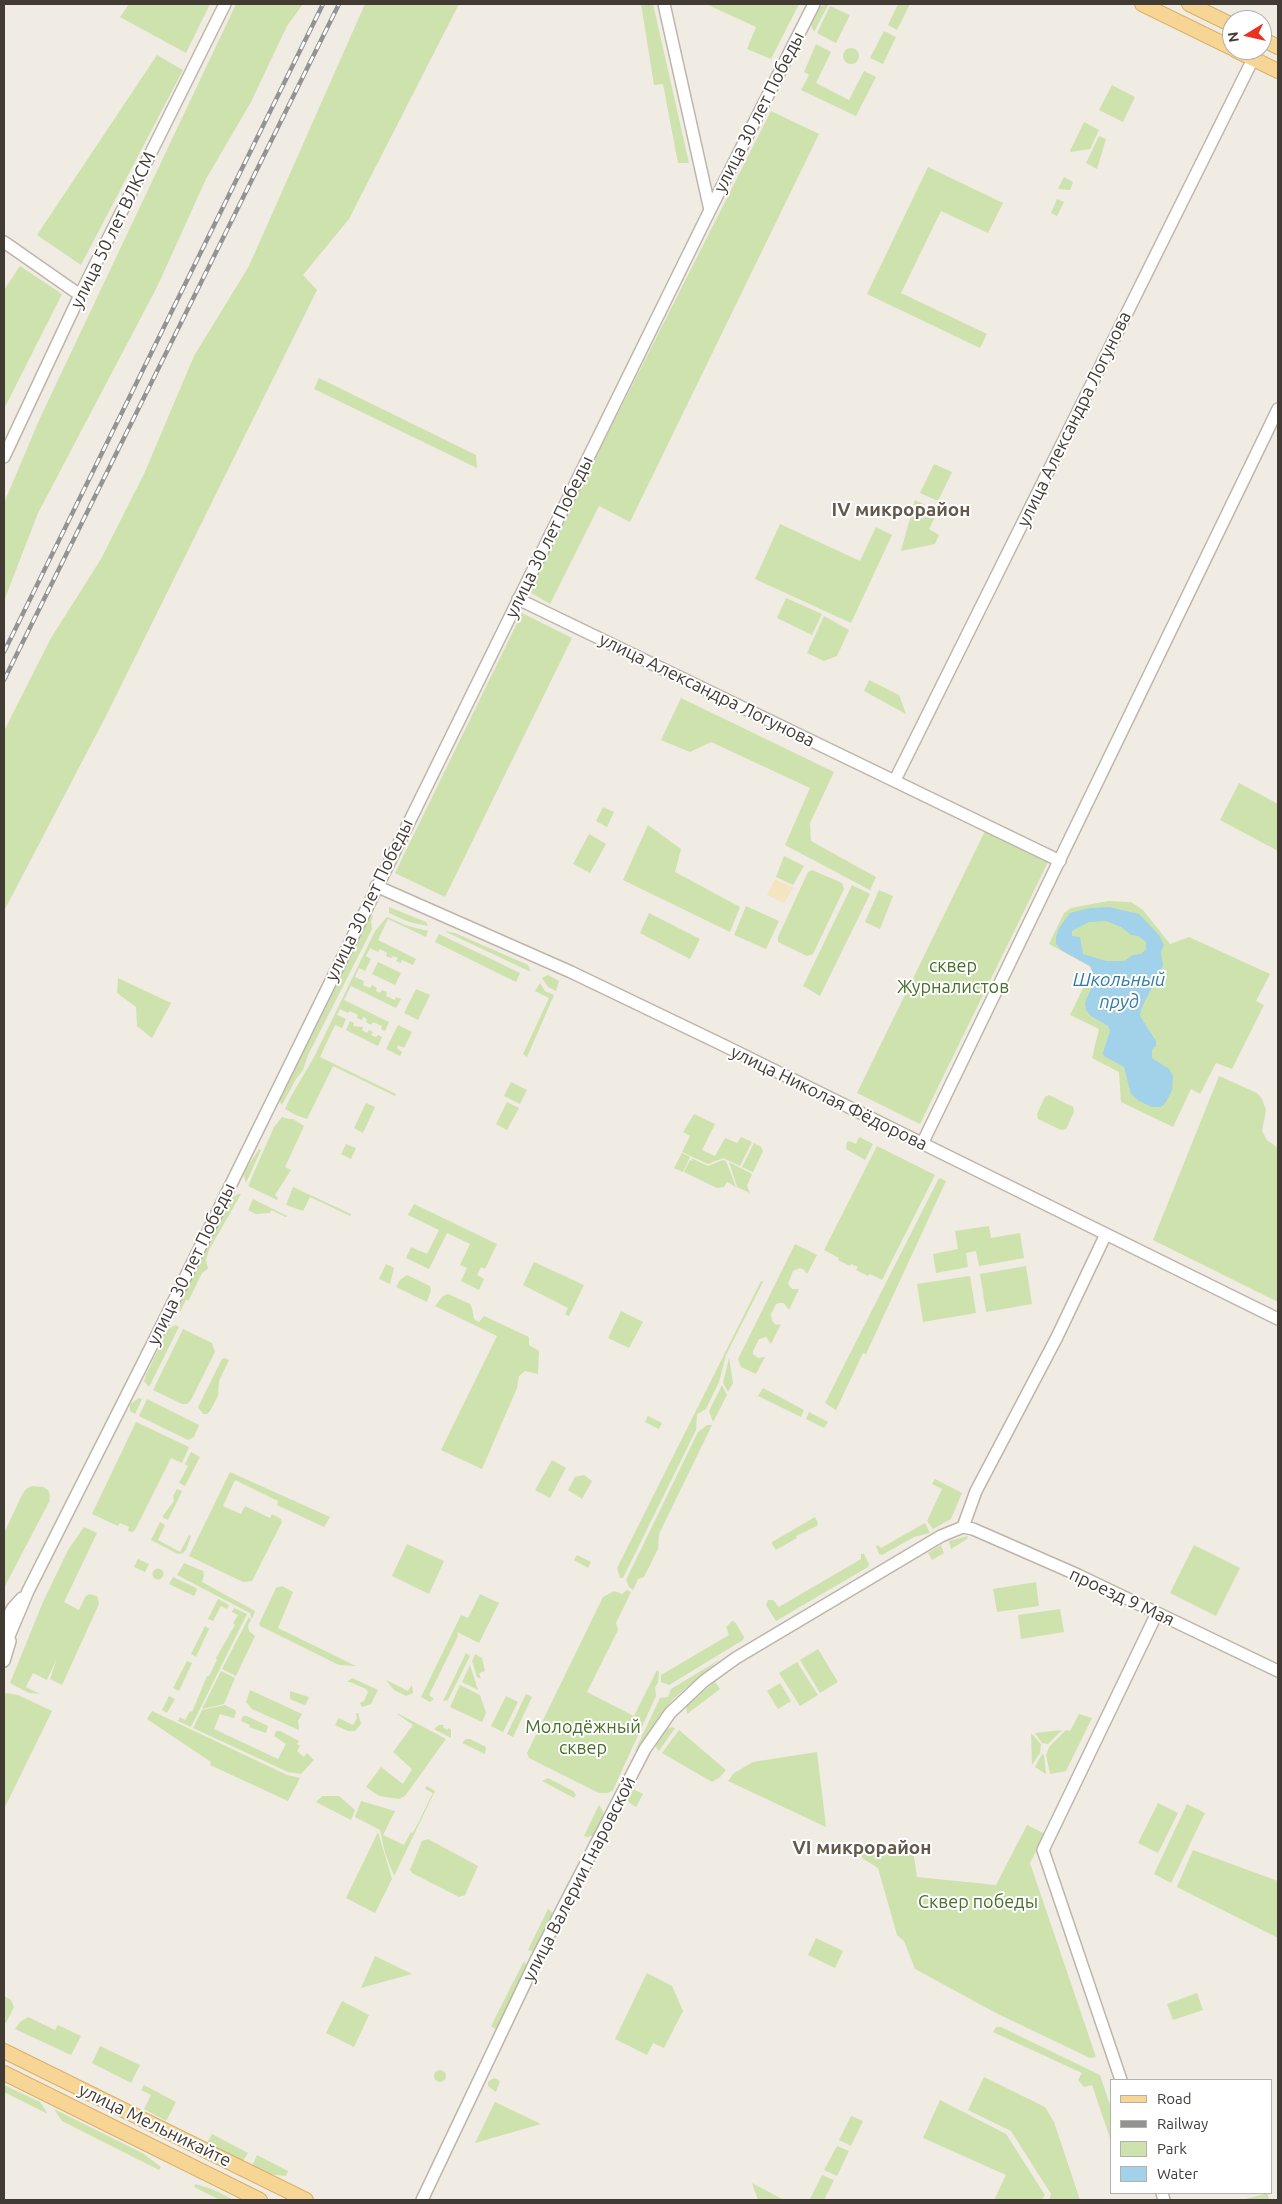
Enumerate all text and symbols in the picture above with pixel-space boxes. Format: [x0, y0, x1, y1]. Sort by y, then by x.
north arrow [1222, 10, 1272, 60]
street label: улица 30 лет Победы [709, 28, 809, 196]
text: N [1224, 31, 1242, 44]
street label: улица 50 лет ВЛКСМ [66, 148, 160, 312]
street label: улица Александра Логунова [1012, 308, 1136, 530]
street label: улица 30 лет Победы [500, 452, 598, 622]
district label: IV микрорайон [831, 499, 971, 521]
street label: улица Александра Логунова [596, 628, 818, 752]
street label: улица 30 лет Победы [320, 815, 418, 985]
park label: сквер Журналистов [897, 955, 1009, 998]
water label: Школьный пруд [1073, 969, 1165, 1013]
street label: улица Николая Фёдорова [727, 1041, 931, 1155]
street label: улица 30 лет Победы [142, 1179, 240, 1349]
street label: проезд 9 Мая [1066, 1563, 1178, 1631]
park label: Молодёжный сквер [525, 1716, 641, 1758]
street label: улица Валерии Гнаровской [518, 1773, 640, 1985]
district label: VI микрорайон [792, 1837, 932, 1859]
park label: Сквер победы [918, 1891, 1038, 1913]
street label: улица Мельникайте [75, 2079, 235, 2171]
legend [1110, 2079, 1272, 2194]
text: Road [1157, 2090, 1192, 2107]
text: Railway [1157, 2115, 1208, 2132]
text: Park [1157, 2140, 1187, 2157]
text: Water [1157, 2165, 1198, 2182]

